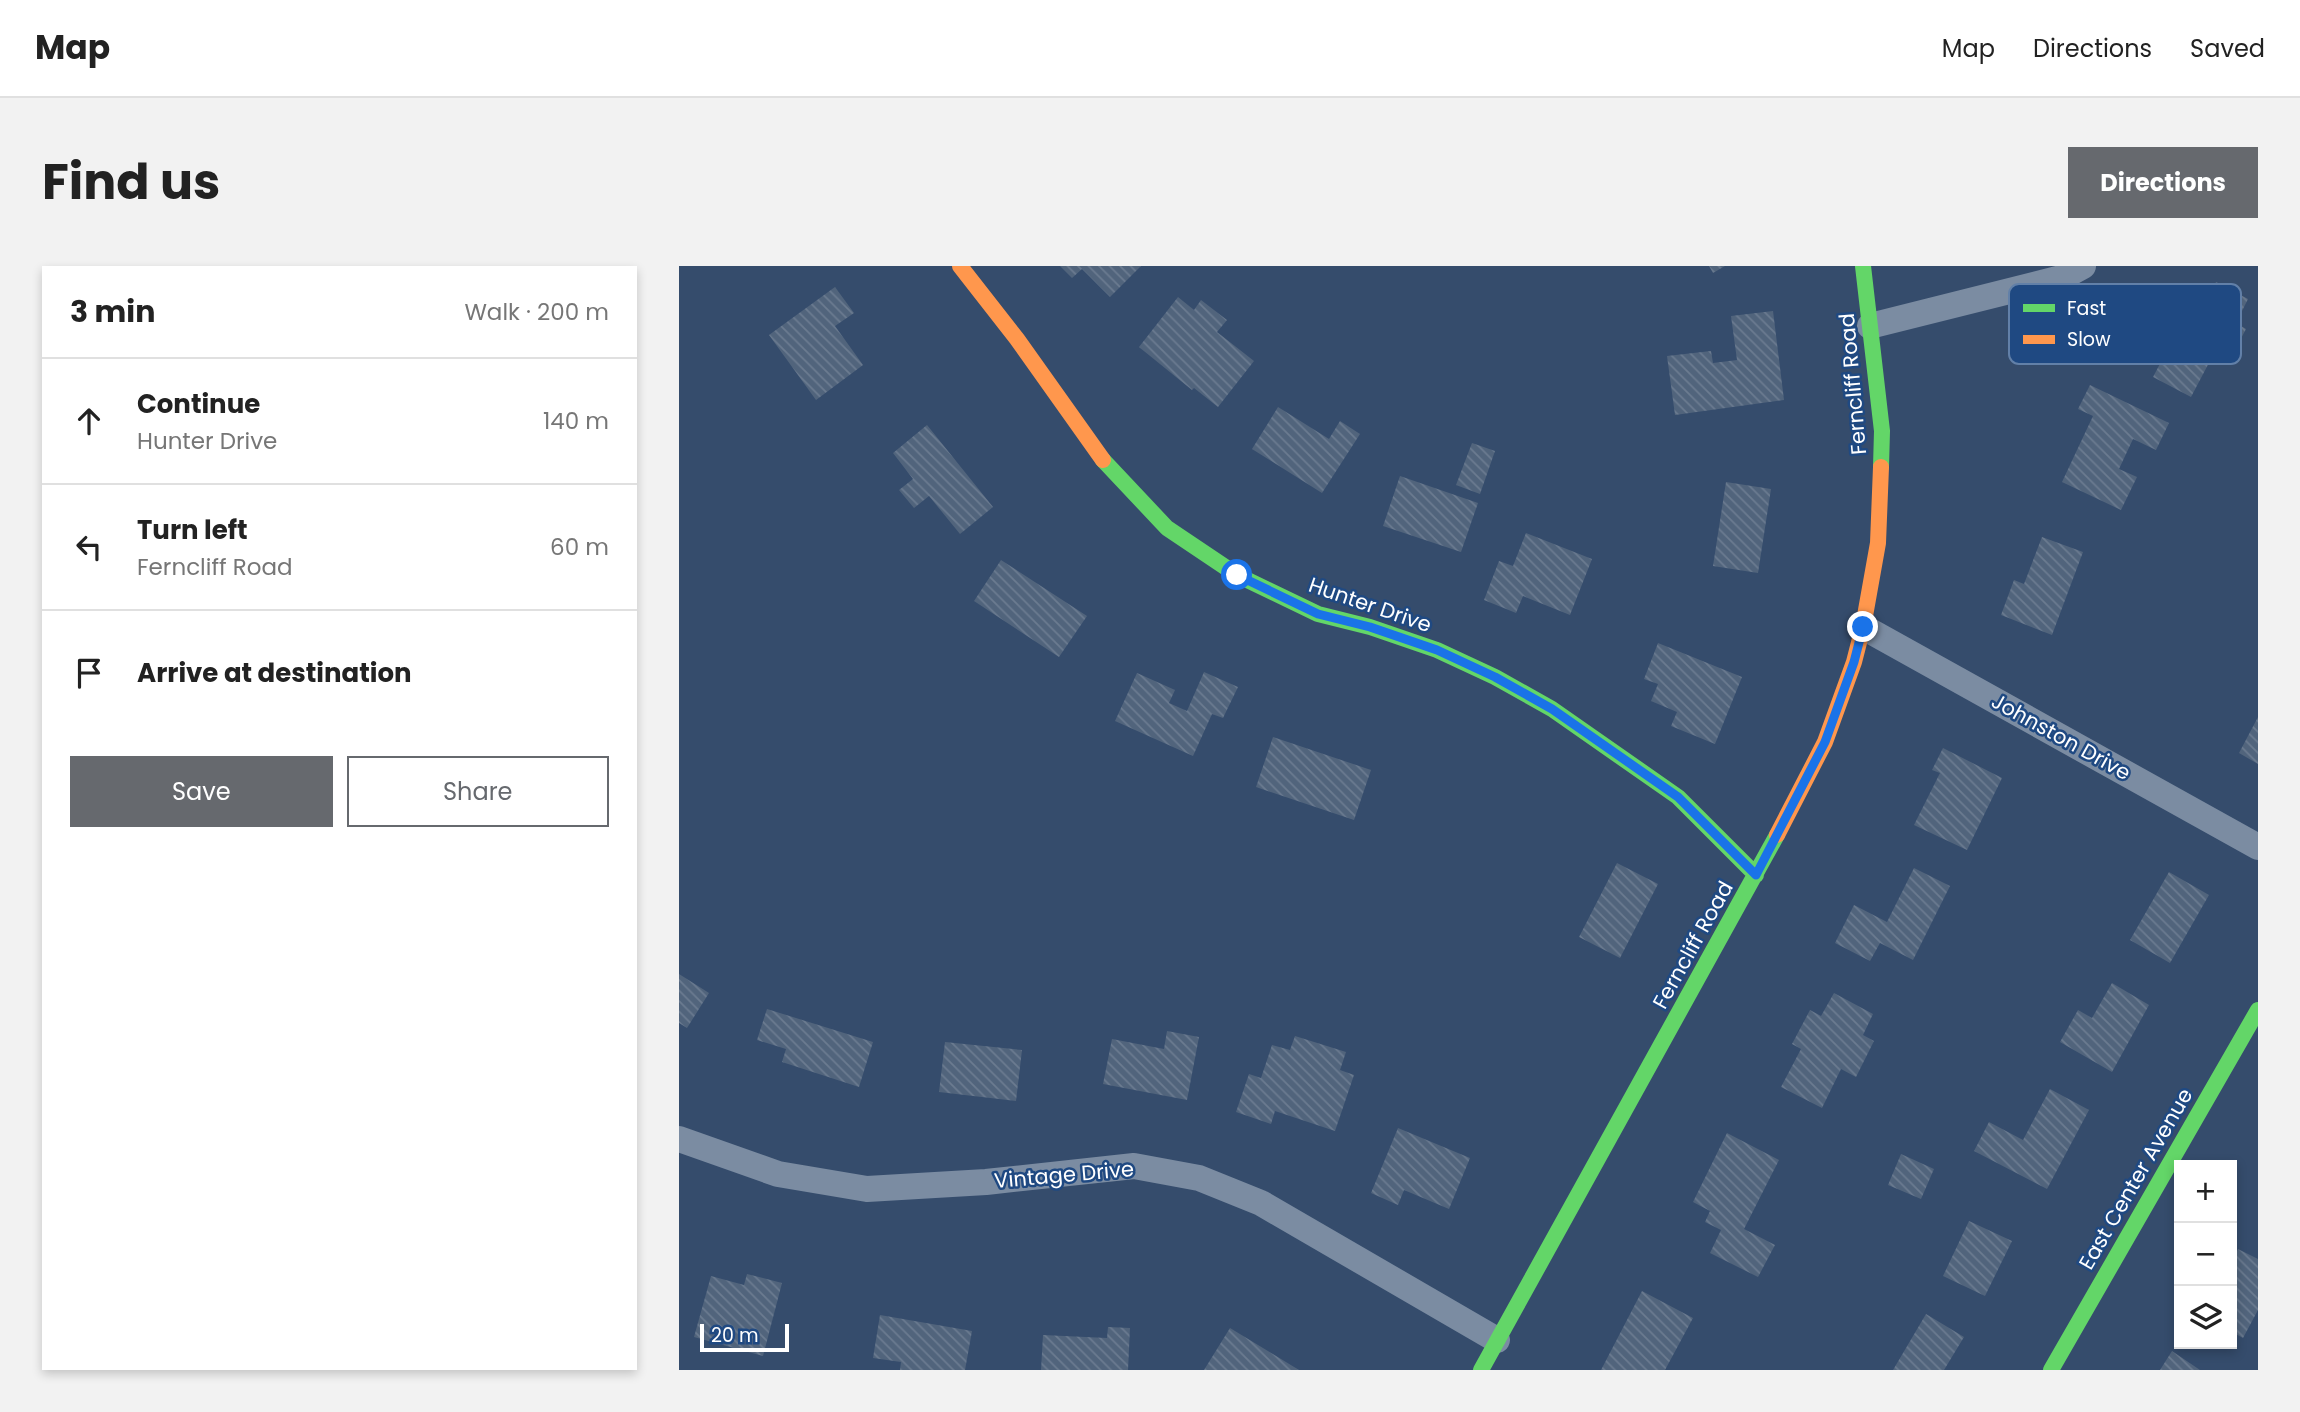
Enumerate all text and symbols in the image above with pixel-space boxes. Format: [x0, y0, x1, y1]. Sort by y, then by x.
text: Map [35, 24, 110, 71]
text: Map [1942, 32, 1995, 65]
text: Directions [2033, 32, 2152, 65]
text: Saved [2190, 32, 2265, 65]
button: Directions [2068, 147, 2258, 218]
text: Find us [42, 148, 220, 216]
legend [2009, 284, 2241, 364]
text: 3 min [70, 290, 155, 333]
text: Fast [2067, 295, 2106, 322]
text: Walk · 200 m [464, 296, 609, 328]
street label: Ferncliff Road [1832, 312, 1873, 456]
text: Slow [2067, 326, 2111, 353]
text: Continue [137, 386, 260, 422]
icon: ahead [70, 402, 108, 440]
text: 140 m [543, 405, 609, 437]
text: Hunter Drive [137, 425, 277, 457]
text: Turn left [137, 512, 248, 548]
icon: left [70, 528, 108, 566]
text: 60 m [550, 531, 609, 563]
text: Ferncliff Road [137, 551, 293, 583]
route start [1221, 559, 1252, 590]
street label: Hunter Drive [1305, 570, 1435, 639]
route end [1847, 611, 1878, 642]
icon: arrive [70, 654, 108, 692]
text: Arrive at destination [137, 655, 412, 691]
street label: Johnston Drive [1986, 686, 2136, 787]
button: Save [70, 756, 333, 827]
button: Share [347, 756, 609, 827]
street label: Ferncliff Road [1645, 876, 1740, 1014]
street label: East Center Avenue [2072, 1083, 2199, 1275]
street label: Vintage Drive [993, 1154, 1135, 1195]
map controls [2174, 1160, 2237, 1349]
button: + [2174, 1160, 2237, 1223]
button: − [2174, 1223, 2237, 1286]
button: layers [2174, 1286, 2237, 1349]
scale bar [700, 1321, 789, 1353]
text: 20 m [711, 1322, 759, 1349]

